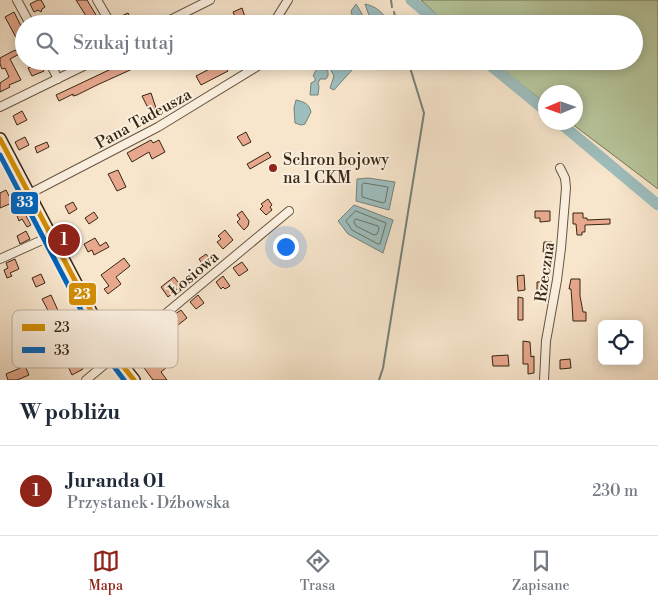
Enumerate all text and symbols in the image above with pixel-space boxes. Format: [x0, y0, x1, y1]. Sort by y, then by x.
search box [15, 15, 643, 70]
icon: search [33, 29, 61, 57]
text: Szukaj tutaj [73, 31, 174, 55]
street label: Pana Tadeusza [92, 84, 196, 153]
north arrow [538, 85, 583, 130]
place label: Schron bojowy na 1 CKM [283, 150, 389, 188]
marker: Schron bojowy na 1 CKM [267, 162, 279, 174]
line badge: 33 [10, 191, 39, 215]
text: 33 [17, 194, 33, 212]
pin: 1 [48, 221, 80, 259]
your location [273, 234, 299, 260]
street label: Rzeczna [531, 240, 559, 303]
street label: Łosiowa [164, 246, 224, 301]
line badge: 23 [68, 282, 97, 306]
text: 23 [73, 286, 91, 304]
legend [12, 310, 178, 368]
text: 23 [54, 319, 70, 337]
map controls [598, 320, 643, 365]
button: locate [598, 320, 643, 365]
text: 33 [54, 342, 70, 360]
text: W pobliżu [20, 400, 120, 426]
text: Juranda 01 [67, 469, 165, 493]
text: 1 [32, 481, 40, 501]
text: 230 m [592, 481, 638, 501]
text: Przystanek · Dźbowska [67, 493, 230, 513]
tab: Mapa [88, 547, 123, 595]
tab: Trasa [300, 547, 335, 595]
tab: Zapisane [512, 547, 570, 595]

